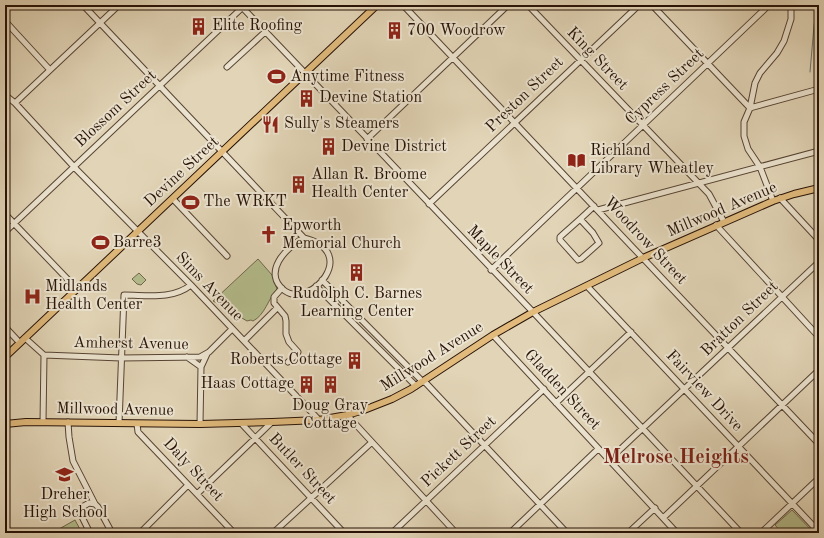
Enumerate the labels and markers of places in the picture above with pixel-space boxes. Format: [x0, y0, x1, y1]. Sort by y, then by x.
building icon: Elite Roofing [189, 16, 209, 36]
place label: Elite Roofing [212, 18, 303, 34]
building icon: 700 Woodrow [384, 21, 404, 41]
place label: 700 Woodrow [407, 23, 506, 39]
sports icon: Anytime Fitness [267, 67, 287, 87]
place label: Anytime Fitness [290, 69, 404, 85]
building icon: Devine Station [296, 88, 316, 108]
place label: Devine Station [319, 90, 422, 106]
restaurant icon: Sully's Steamers [261, 114, 281, 134]
place label: Sully's Steamers [284, 116, 399, 132]
building icon: Devine District [318, 137, 338, 157]
place label: Devine District [341, 139, 447, 155]
place label: Richland Library Wheatley [590, 143, 715, 177]
library icon: Richland Library Wheatley [567, 150, 587, 170]
place label: Allan R. Broome Health Center [311, 167, 427, 201]
building icon: Allan R. Broome Health Center [288, 174, 308, 194]
sports icon: The WRKT [180, 192, 200, 212]
place label: The WRKT [203, 194, 287, 210]
place label: Epworth Memorial Church [282, 218, 401, 252]
church icon: Epworth Memorial Church [259, 225, 279, 245]
sports icon: Barre3 [90, 233, 110, 253]
place label: Barre3 [113, 235, 162, 251]
building icon: Rudolph C. Barnes Learning Center [347, 263, 367, 283]
place label: Midlands Health Center [45, 279, 143, 313]
hospital icon: Midlands Health Center [22, 286, 42, 306]
place label: Rudolph C. Barnes Learning Center [292, 286, 422, 320]
building icon: Roberts Cottage [345, 350, 365, 370]
place label: Roberts Cottage [230, 352, 342, 368]
building icon: Haas Cottage [297, 374, 317, 394]
building icon: Doug Gray Cottage [320, 375, 340, 395]
place label: Haas Cottage [200, 376, 294, 392]
place label: Doug Gray Cottage [292, 398, 369, 432]
school or university icon: Dreher High School [55, 464, 75, 484]
place label: Dreher High School [23, 487, 107, 521]

